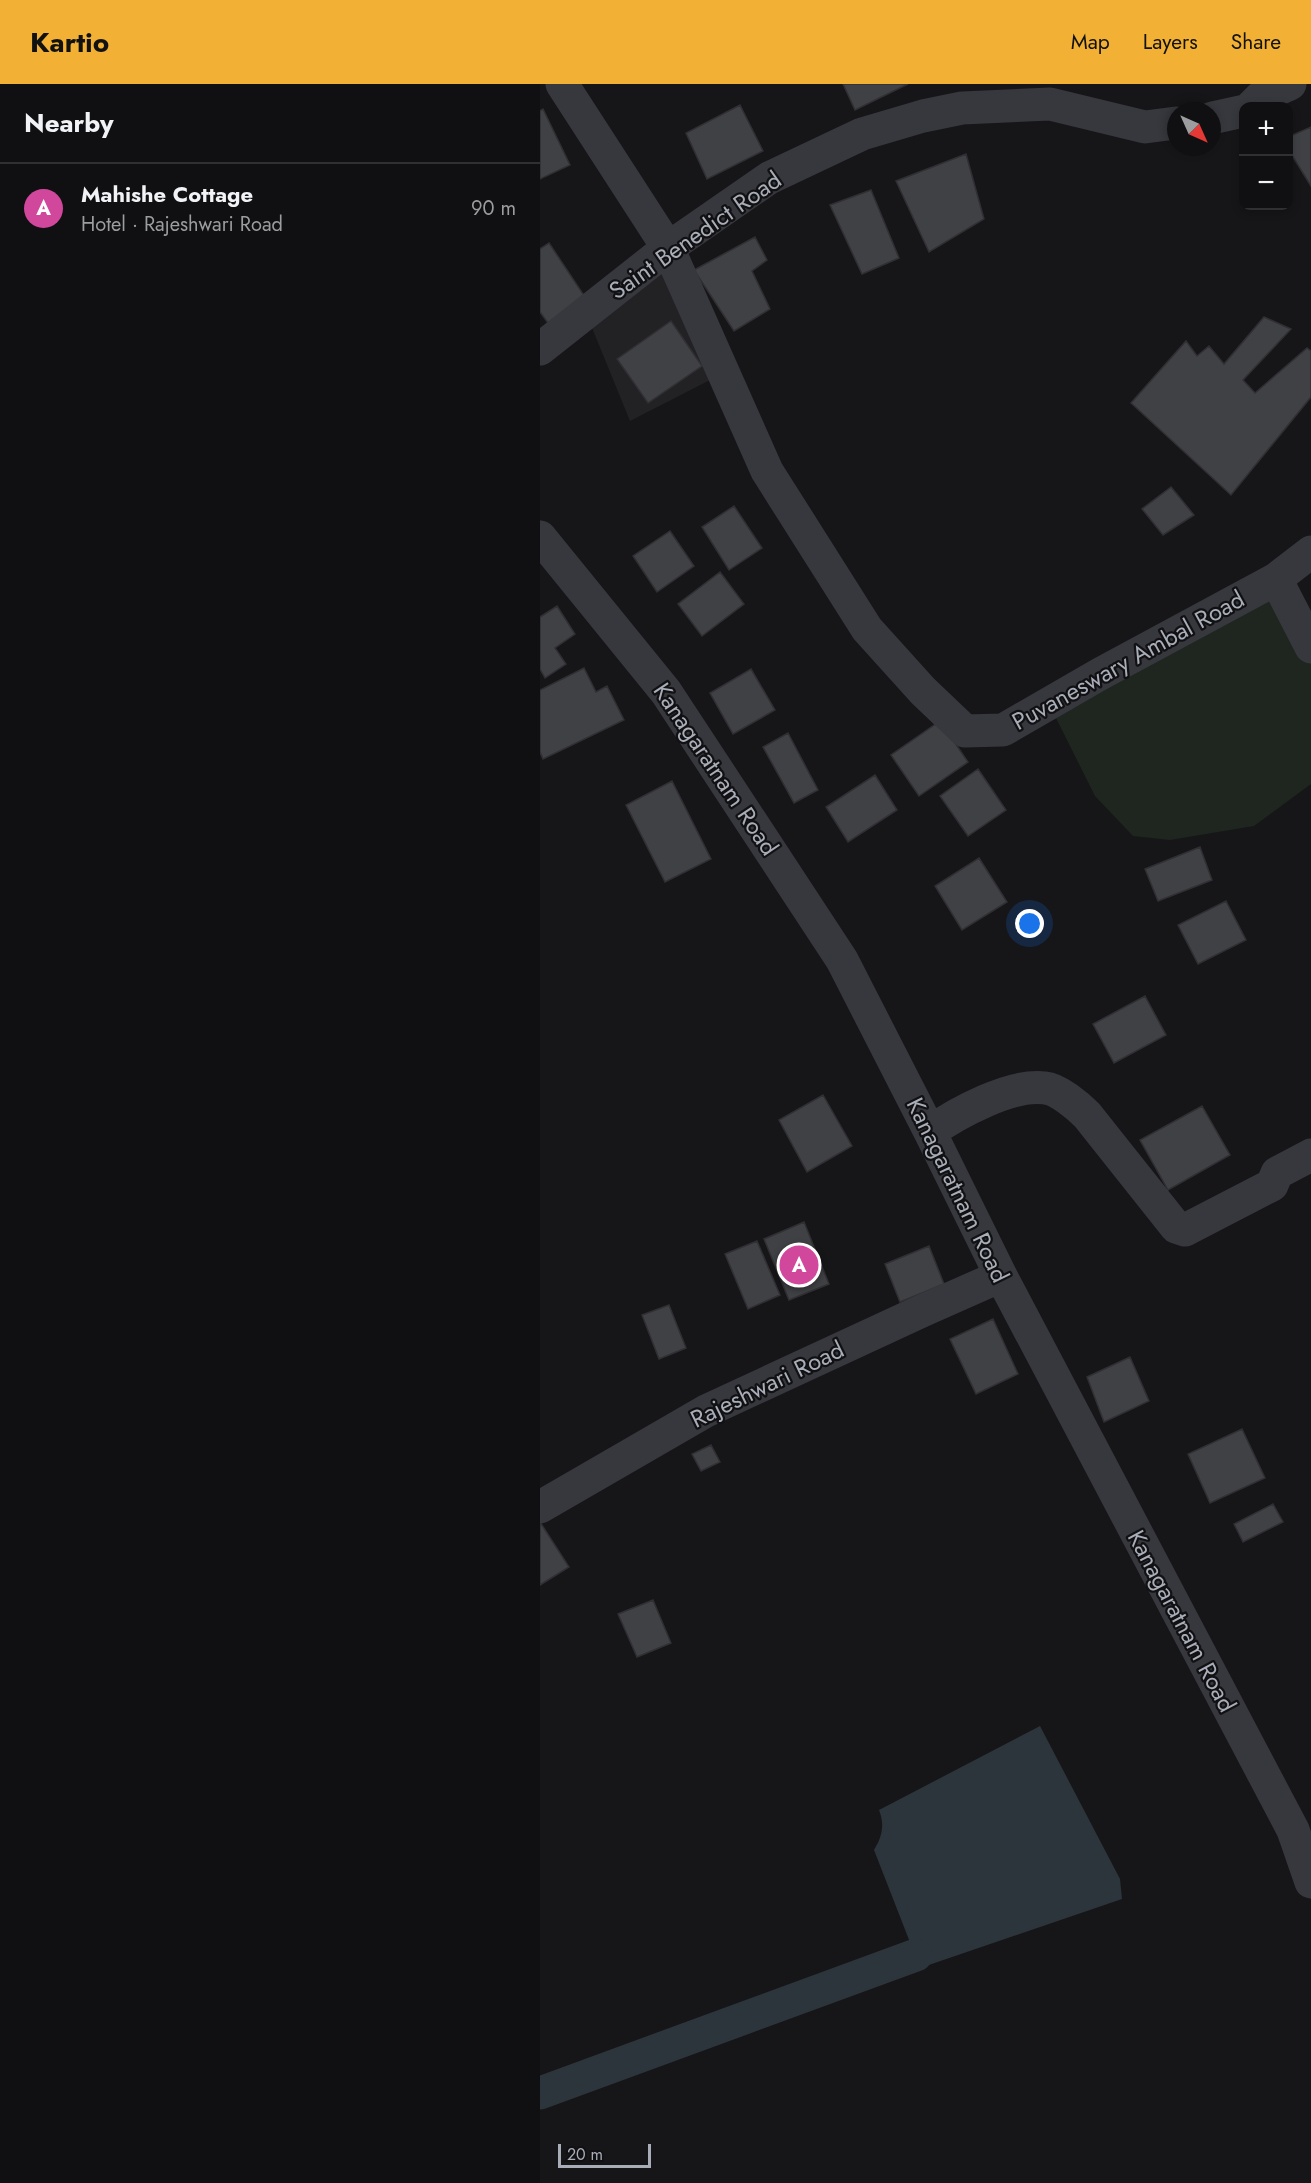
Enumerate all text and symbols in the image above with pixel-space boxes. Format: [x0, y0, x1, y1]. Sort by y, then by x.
text: Kartio [30, 22, 109, 63]
text: Map [1071, 27, 1110, 57]
text: Layers [1143, 27, 1198, 57]
text: Share [1231, 27, 1281, 57]
north arrow [1167, 102, 1221, 156]
map controls [1239, 102, 1293, 210]
button: + [1239, 102, 1293, 156]
text: Nearby [24, 104, 113, 142]
button: − [1239, 156, 1293, 210]
street label: Saint Benedict Road [602, 162, 788, 308]
text: Mahishe Cottage [81, 178, 253, 210]
text: A [36, 194, 51, 223]
text: 90 m [471, 194, 516, 223]
text: Hotel · Rajeshwari Road [81, 210, 283, 239]
street label: Puvaneswary Ambal Road [1005, 581, 1251, 739]
street label: Kanagaratnam Road [645, 676, 787, 862]
your location [1015, 909, 1044, 938]
street label: Kanagaratnam Road [898, 1092, 1018, 1288]
pin: A [780, 1242, 818, 1288]
street label: Rajeshwari Road [684, 1332, 850, 1436]
street label: Kanagaratnam Road [1119, 1524, 1245, 1718]
scale bar [558, 2141, 651, 2168]
text: 20 m [567, 2143, 603, 2166]

